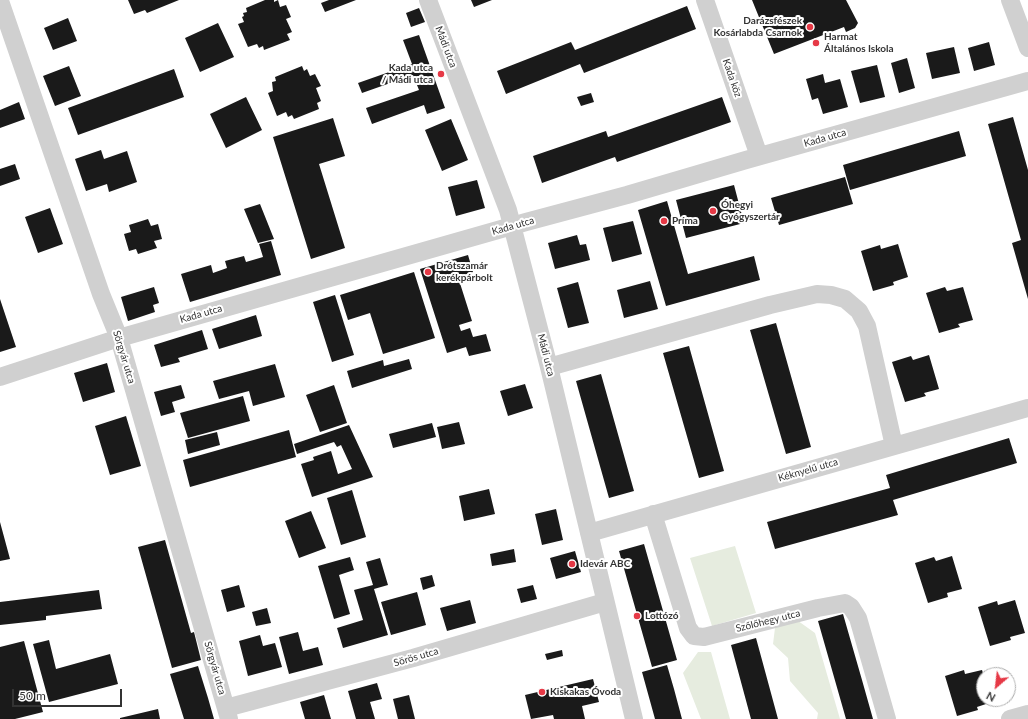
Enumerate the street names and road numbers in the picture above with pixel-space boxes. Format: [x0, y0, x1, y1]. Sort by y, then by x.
street label: Mádi utca [433, 25, 459, 69]
street label: Kada köz [720, 57, 744, 99]
street label: Kada utca [802, 126, 848, 150]
street label: Kada utca [490, 214, 536, 238]
street label: Kada utca [178, 302, 224, 326]
street label: Sörgyár utca [110, 329, 138, 385]
street label: Mádi utca [535, 332, 557, 378]
street label: Kéknyelű utca [777, 456, 839, 484]
street label: Szőlőhegy utca [735, 607, 801, 635]
street label: Sörgyár utca [202, 640, 228, 696]
street label: Sörös utca [392, 645, 440, 669]

